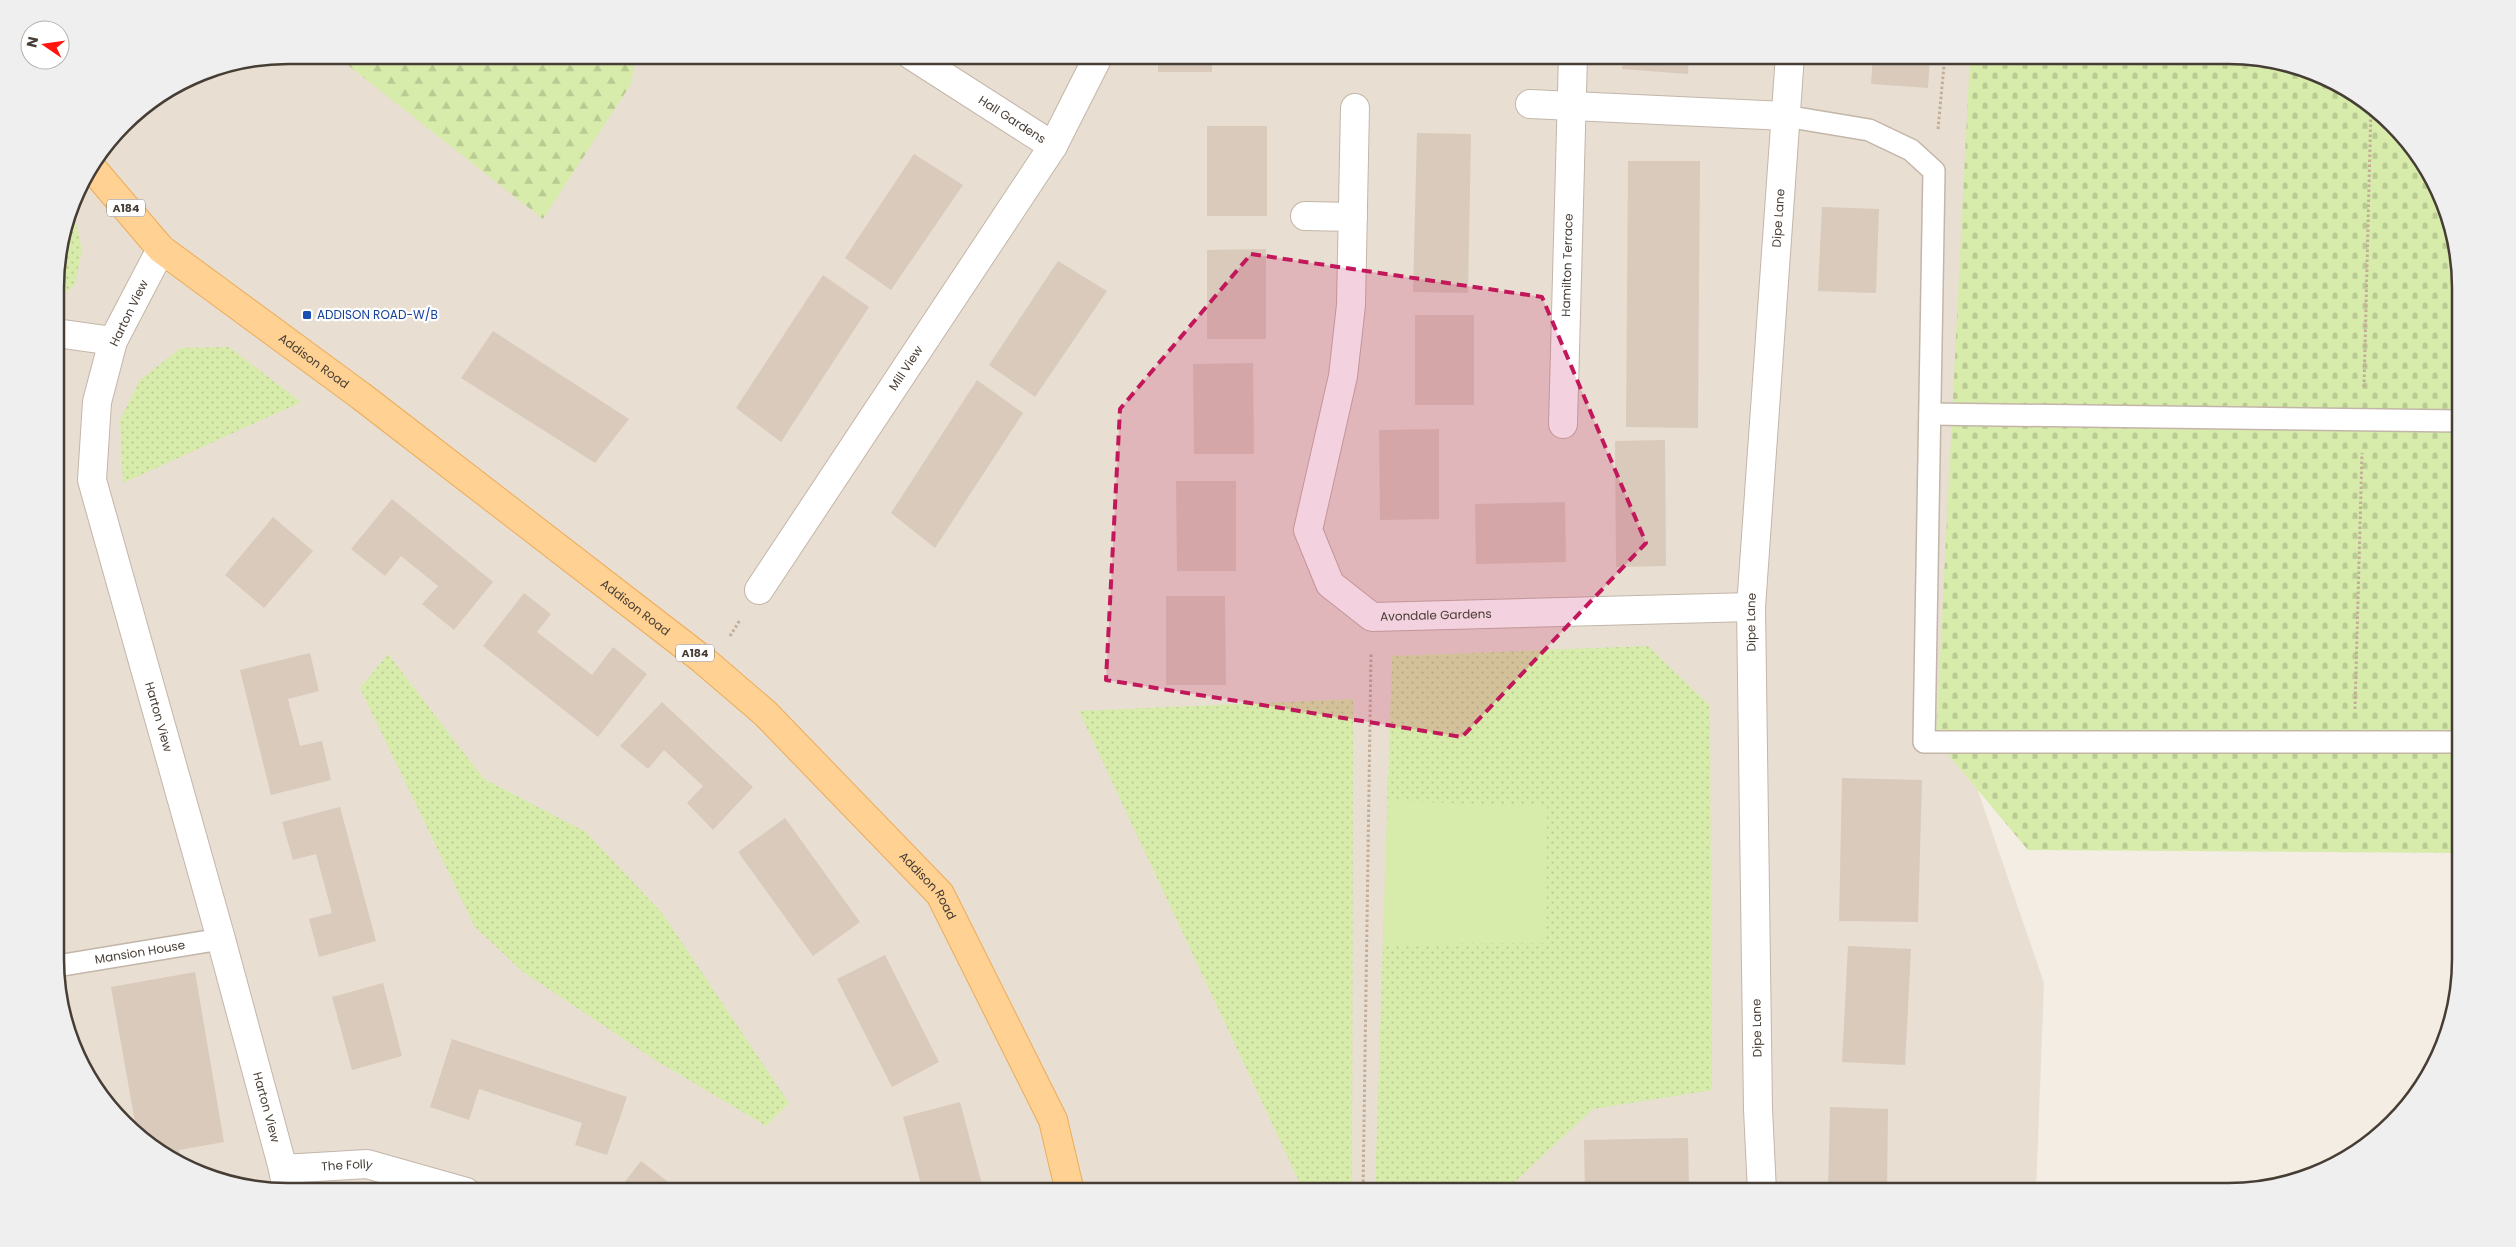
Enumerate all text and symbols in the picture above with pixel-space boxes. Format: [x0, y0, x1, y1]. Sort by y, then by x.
north arrow [20, 20, 70, 70]
text: N [21, 35, 43, 49]
street label: Hall Gardens [975, 91, 1049, 147]
street label: Dipe Lane [1767, 188, 1789, 248]
road number: A184 [107, 200, 145, 217]
street label: Hamilton Terrace [1557, 213, 1577, 317]
street label: Harton View [105, 276, 152, 349]
place label: ADDISON ROAD-W/B [317, 306, 438, 323]
marker: ADDISON ROAD-W/B [301, 309, 313, 321]
street label: Addison Road [275, 329, 353, 392]
street label: Mill View [884, 342, 927, 394]
street label: Addison Road [597, 575, 674, 639]
street label: Dipe Lane [1742, 592, 1760, 652]
street label: Avondale Gardens [1380, 605, 1492, 625]
road number: A184 [676, 644, 714, 661]
street label: Harton View [141, 680, 177, 754]
street label: Addison Road [896, 848, 960, 922]
street label: Mansion House [93, 936, 186, 968]
street label: Dipe Lane [1747, 999, 1766, 1057]
street label: Harton View [249, 1070, 284, 1144]
street label: The Folly [321, 1155, 375, 1175]

